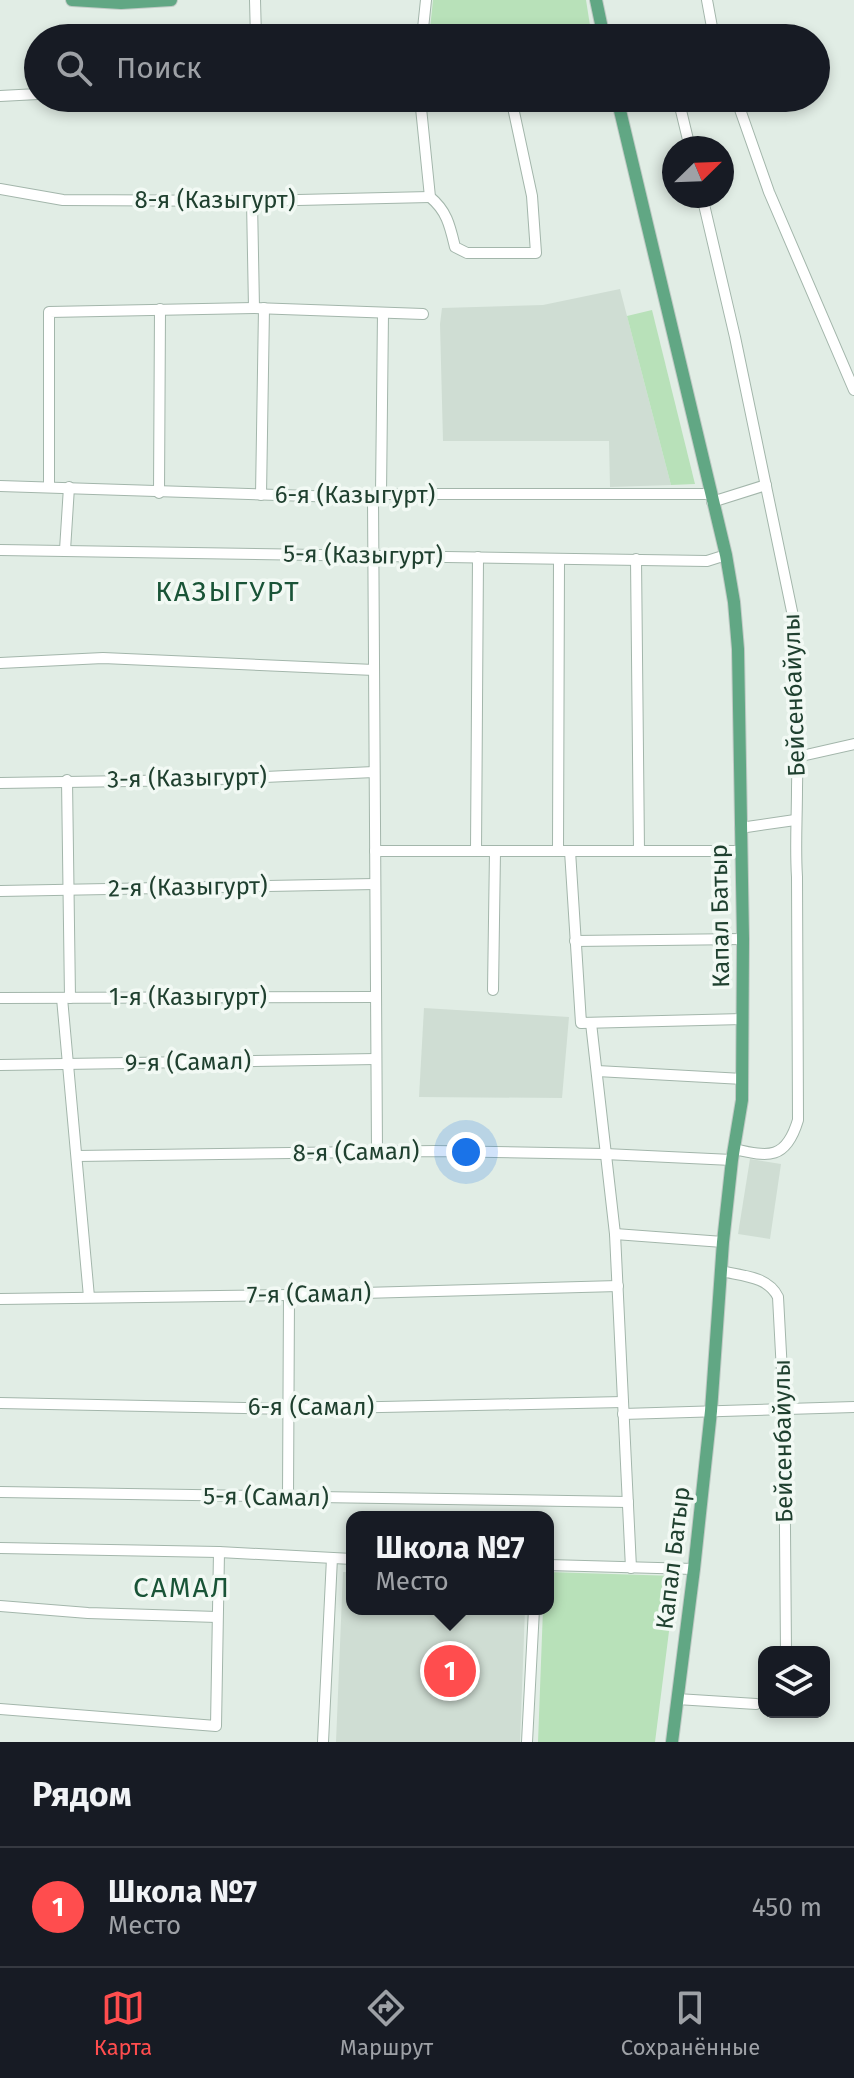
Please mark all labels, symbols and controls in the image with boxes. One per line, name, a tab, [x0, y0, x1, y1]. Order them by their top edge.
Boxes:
search box	[24, 24, 830, 112]
icon: search	[52, 46, 96, 90]
text: Поиск	[116, 50, 202, 86]
north arrow	[662, 136, 734, 208]
street label: 8-я (Казыгурт)	[135, 186, 295, 214]
street label: 6-я (Казыгурт)	[275, 481, 435, 509]
street label: 5-я (Казыгурт)	[283, 540, 443, 570]
district label: КАЗЫГУРТ	[155, 575, 301, 608]
street label: Бейсенбайулы	[777, 613, 811, 777]
street label: 3-я (Казыгурт)	[107, 763, 267, 793]
street label: Капал Батыр	[705, 844, 735, 988]
street label: 2-я (Казыгурт)	[108, 872, 268, 902]
street label: 1-я (Казыгурт)	[109, 983, 267, 1011]
street label: 9-я (Самал)	[125, 1047, 251, 1077]
your location	[446, 1132, 486, 1172]
street label: 8-я (Самал)	[292, 1137, 420, 1167]
street label: 7-я (Самал)	[247, 1279, 371, 1309]
street label: Бейсенбайулы	[768, 1359, 798, 1523]
street label: 6-я (Самал)	[248, 1393, 374, 1421]
street label: 5-я (Самал)	[203, 1482, 329, 1512]
street label: Капал Батыр	[650, 1485, 696, 1631]
popup	[346, 1511, 554, 1615]
text: Школа №7	[376, 1530, 524, 1566]
text: Место	[376, 1566, 449, 1597]
district label: САМАЛ	[133, 1571, 231, 1604]
pin: 1	[424, 1641, 476, 1701]
map controls	[758, 1646, 830, 1718]
button: layers	[758, 1646, 830, 1718]
text: Рядом	[32, 1774, 131, 1815]
text: Школа №7	[108, 1874, 257, 1910]
text: 1	[52, 1892, 64, 1923]
text: 450 m	[752, 1892, 822, 1923]
text: Место	[108, 1910, 181, 1941]
tab: Карта	[94, 1986, 152, 2061]
tab: Маршрут	[340, 1986, 433, 2061]
tab: Сохранённые	[621, 1986, 760, 2061]

